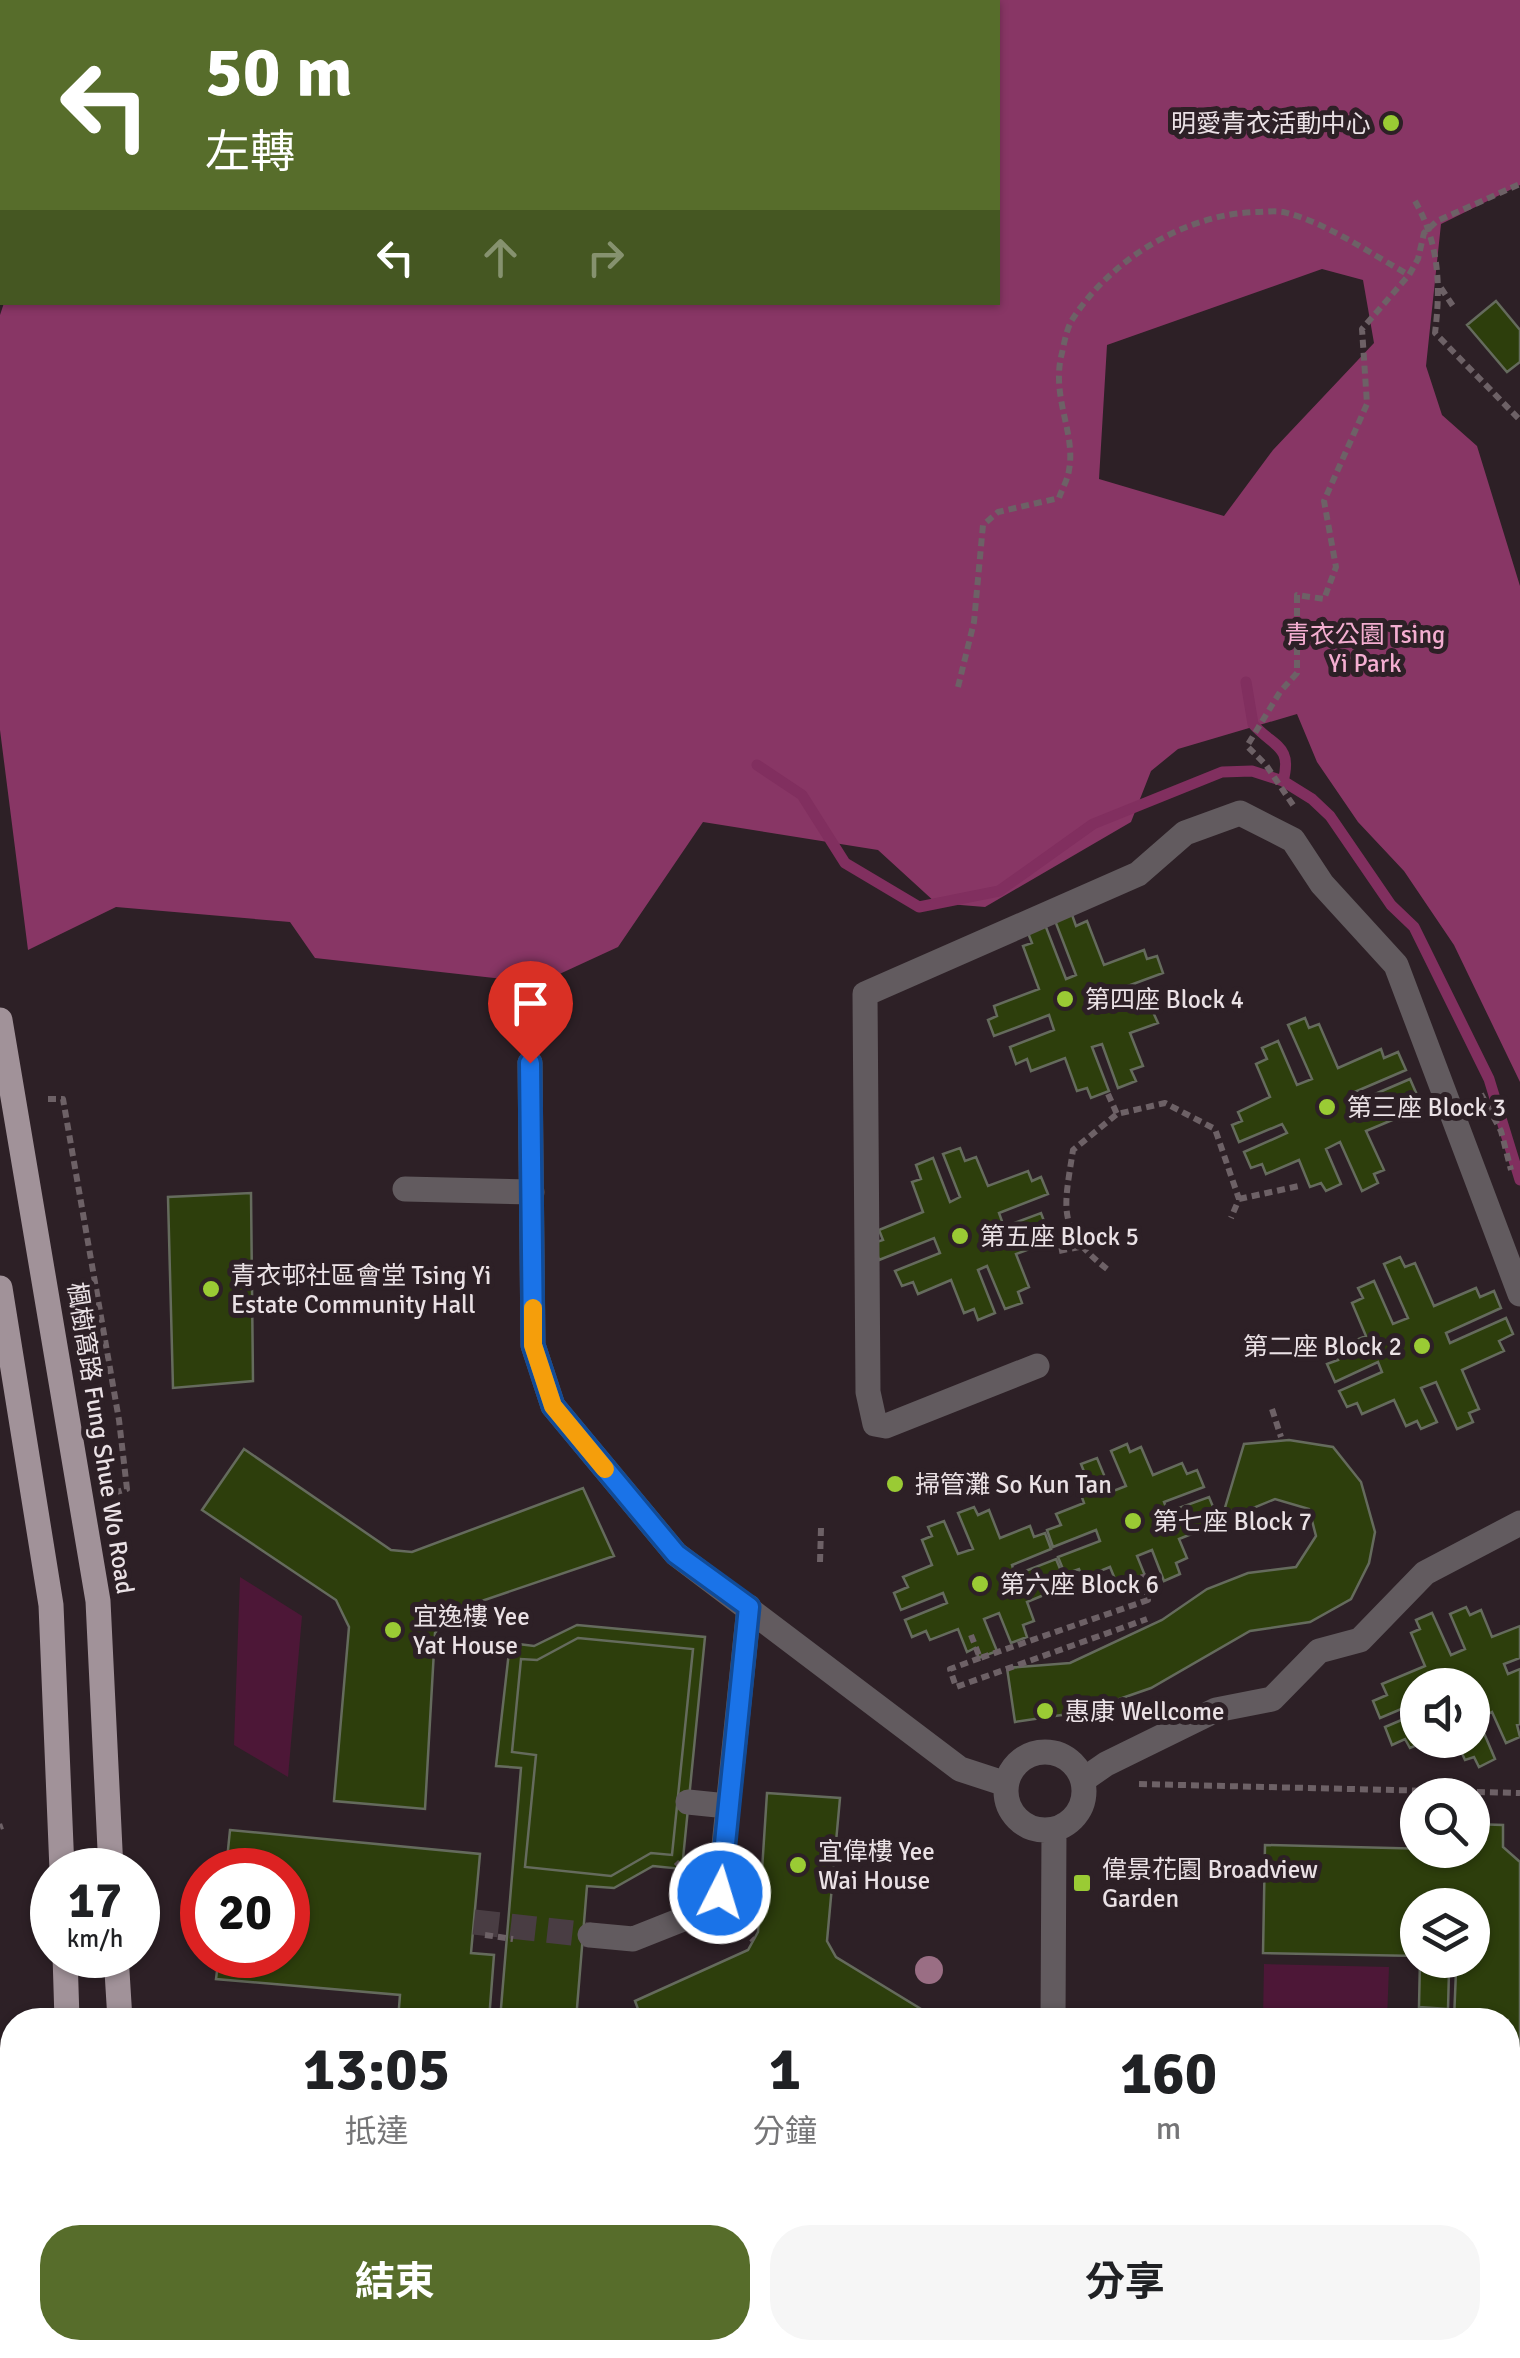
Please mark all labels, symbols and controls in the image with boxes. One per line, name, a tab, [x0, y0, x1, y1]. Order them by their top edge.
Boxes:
text: 50 m	[205, 29, 353, 115]
icon: left	[40, 40, 170, 170]
place label: 明愛青衣活動中心	[1171, 108, 1371, 139]
marker: 明愛青衣活動中心	[1380, 112, 1402, 134]
text: 左轉	[205, 125, 295, 180]
icon: left	[368, 230, 423, 285]
icon: ahead	[473, 230, 528, 285]
icon: right	[578, 230, 633, 285]
park label: 青衣公園 Tsing Yi Park	[1285, 619, 1445, 679]
pin	[488, 961, 573, 1064]
icon: arrive	[503, 976, 558, 1031]
place label: 第四座 Block 4	[1085, 984, 1244, 1015]
marker: 第四座 Block 4	[1054, 988, 1076, 1010]
place label: 第三座 Block 3	[1347, 1092, 1506, 1123]
marker: 第三座 Block 3	[1316, 1096, 1338, 1118]
place label: 第五座 Block 5	[980, 1221, 1139, 1252]
marker: 第五座 Block 5	[949, 1225, 971, 1247]
place label: 青衣邨社區會堂 Tsing Yi Estate Community Hall	[231, 1260, 491, 1320]
marker: 青衣邨社區會堂 Tsing Yi Estate Community Hall	[200, 1278, 222, 1300]
street label: 楓樹窩路 Fung Shue Wo Road	[61, 1280, 141, 1596]
place label: 第二座 Block 2	[1243, 1331, 1402, 1362]
marker: 第二座 Block 2	[1411, 1335, 1433, 1357]
place label: 掃管灘 So Kun Tan	[915, 1469, 1112, 1500]
marker: 掃管灘 So Kun Tan	[884, 1473, 906, 1495]
place label: 第七座 Block 7	[1153, 1506, 1312, 1537]
marker: 第七座 Block 7	[1122, 1510, 1144, 1532]
place label: 第六座 Block 6	[1000, 1569, 1159, 1600]
marker: 第六座 Block 6	[969, 1573, 991, 1595]
place label: 宜逸樓 Yee Yat House	[413, 1601, 530, 1661]
marker: 宜逸樓 Yee Yat House	[382, 1619, 404, 1641]
map controls	[1400, 1668, 1490, 1978]
button: sound	[1400, 1668, 1490, 1758]
place label: 惠康 Wellcome	[1065, 1696, 1225, 1727]
marker: 惠康 Wellcome	[1034, 1700, 1056, 1722]
button: search	[1400, 1778, 1490, 1868]
place label: 宜偉樓 Yee Wai House	[818, 1836, 935, 1896]
position arrow	[668, 1841, 772, 1945]
speed limit sign: 20	[180, 1848, 310, 1978]
marker: 宜偉樓 Yee Wai House	[787, 1854, 809, 1876]
place label: 偉景花園 Broadview Garden	[1102, 1854, 1318, 1914]
text: 17	[68, 1870, 122, 1932]
marker: 偉景花園 Broadview Garden	[1071, 1872, 1093, 1894]
button: layers	[1400, 1888, 1490, 1978]
text: km/h	[67, 1923, 123, 1954]
text: 13:05	[303, 2033, 450, 2107]
text: 1	[769, 2033, 801, 2107]
text: 160	[1120, 2037, 1217, 2111]
text: m	[1156, 2109, 1181, 2148]
text: 抵達	[345, 2112, 409, 2151]
text: 分鐘	[753, 2112, 817, 2151]
button: 結束	[40, 2225, 750, 2340]
button: 分享	[770, 2225, 1480, 2340]

